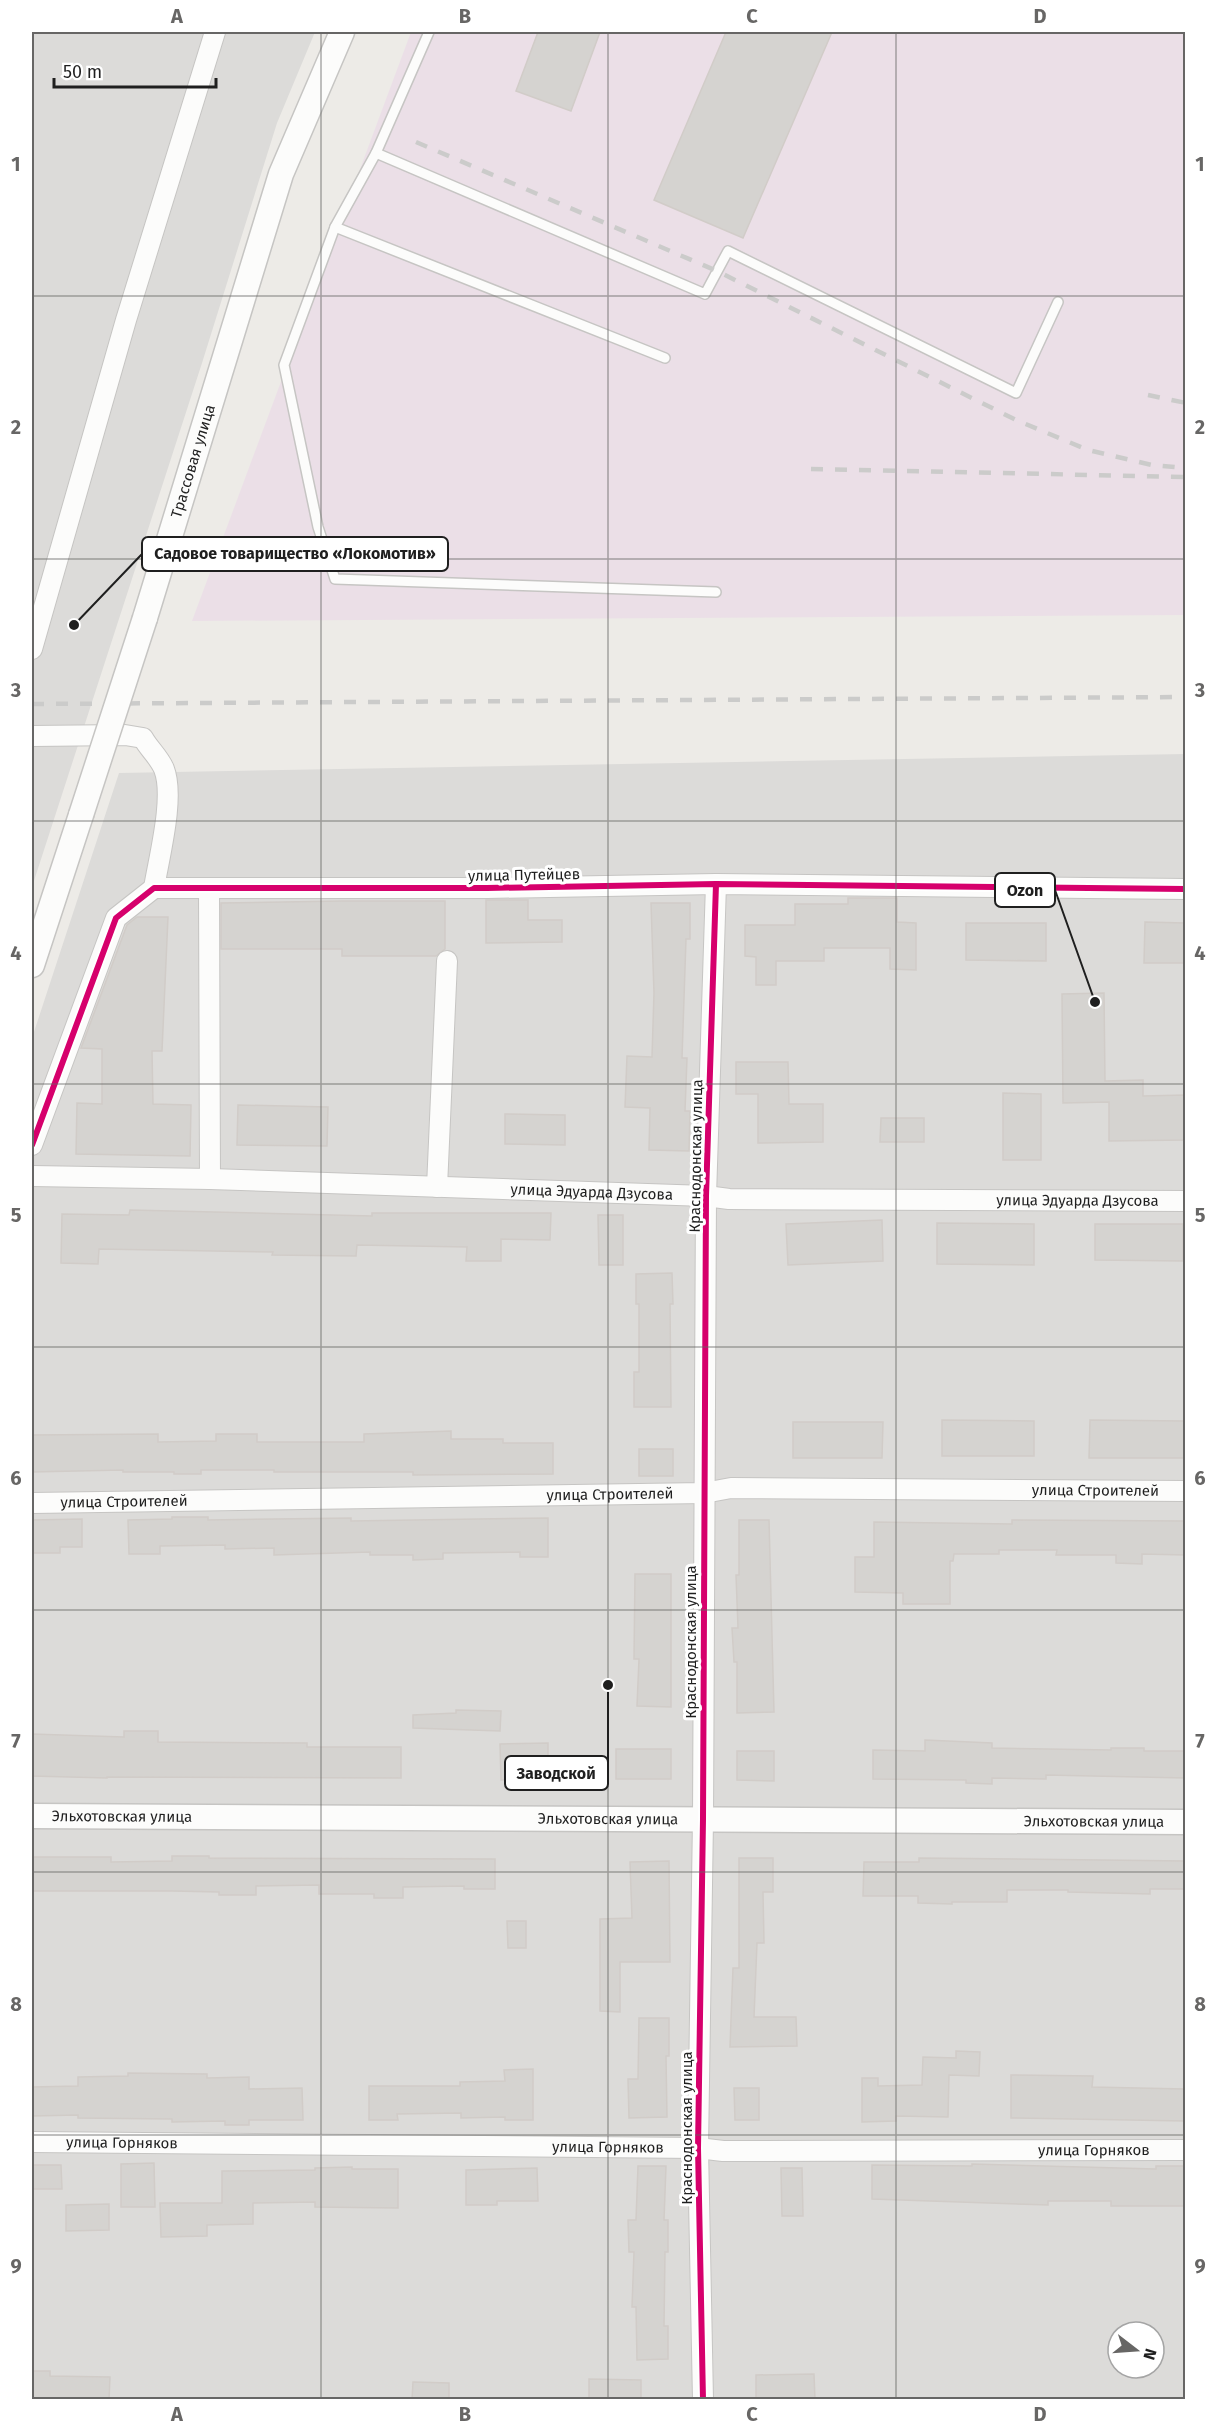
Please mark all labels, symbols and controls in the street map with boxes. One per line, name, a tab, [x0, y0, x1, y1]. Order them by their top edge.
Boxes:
text: A	[170, 4, 184, 28]
text: B	[459, 4, 471, 28]
text: C	[746, 4, 758, 28]
text: D	[1033, 4, 1047, 28]
scale bar	[54, 51, 216, 89]
text: 50 m	[63, 61, 102, 83]
text: 1	[11, 152, 21, 176]
text: 1	[1195, 152, 1205, 176]
street label: Трассовая улица	[167, 402, 219, 520]
text: 2	[11, 415, 21, 439]
text: 2	[1195, 415, 1205, 439]
callout: Садовое товарищество «Локомотив»	[142, 537, 448, 571]
text: Садовое товарищество «Локомотив»	[154, 544, 436, 563]
text: 3	[10, 678, 21, 702]
text: 3	[1194, 678, 1205, 702]
street label: улица Путейцев	[468, 865, 580, 885]
callout: Ozon	[995, 873, 1055, 907]
text: Ozon	[1007, 881, 1043, 900]
text: 4	[10, 941, 22, 965]
text: 4	[1194, 941, 1206, 965]
street label: Краснодонская улица	[686, 1079, 706, 1233]
street label: улица Эдуарда Дзусова	[510, 1180, 673, 1204]
street label: улица Эдуарда Дзусова	[996, 1191, 1159, 1210]
text: 5	[11, 1203, 22, 1227]
text: 5	[1195, 1203, 1206, 1227]
text: 6	[10, 1466, 22, 1490]
text: 6	[1194, 1466, 1206, 1490]
street label: улица Строителей	[1032, 1481, 1159, 1500]
street label: улица Строителей	[546, 1484, 674, 1504]
street label: улица Строителей	[60, 1492, 188, 1512]
street label: Краснодонская улица	[682, 1565, 700, 1719]
text: 7	[11, 1729, 21, 1753]
text: 7	[1195, 1729, 1205, 1753]
callout: Заводской	[505, 1756, 608, 1790]
text: Заводской	[515, 1764, 596, 1783]
street label: Эльхотовская улица	[52, 1807, 192, 1826]
street label: Эльхотовская улица	[538, 1810, 678, 1828]
street label: Эльхотовская улица	[1024, 1812, 1164, 1831]
text: 8	[10, 1992, 22, 2016]
text: 8	[1194, 1992, 1206, 2016]
street label: Краснодонская улица	[678, 2051, 696, 2205]
street label: улица Горняков	[66, 2133, 178, 2152]
street label: улица Горняков	[552, 2138, 664, 2157]
street label: улица Горняков	[1038, 2141, 1150, 2159]
text: 9	[10, 2254, 22, 2278]
text: 9	[1194, 2254, 1206, 2278]
north arrow	[1106, 2320, 1166, 2380]
text: N	[1139, 2346, 1161, 2362]
text: A	[170, 2402, 184, 2426]
text: B	[459, 2402, 471, 2426]
text: C	[746, 2402, 758, 2426]
text: D	[1033, 2402, 1047, 2426]

